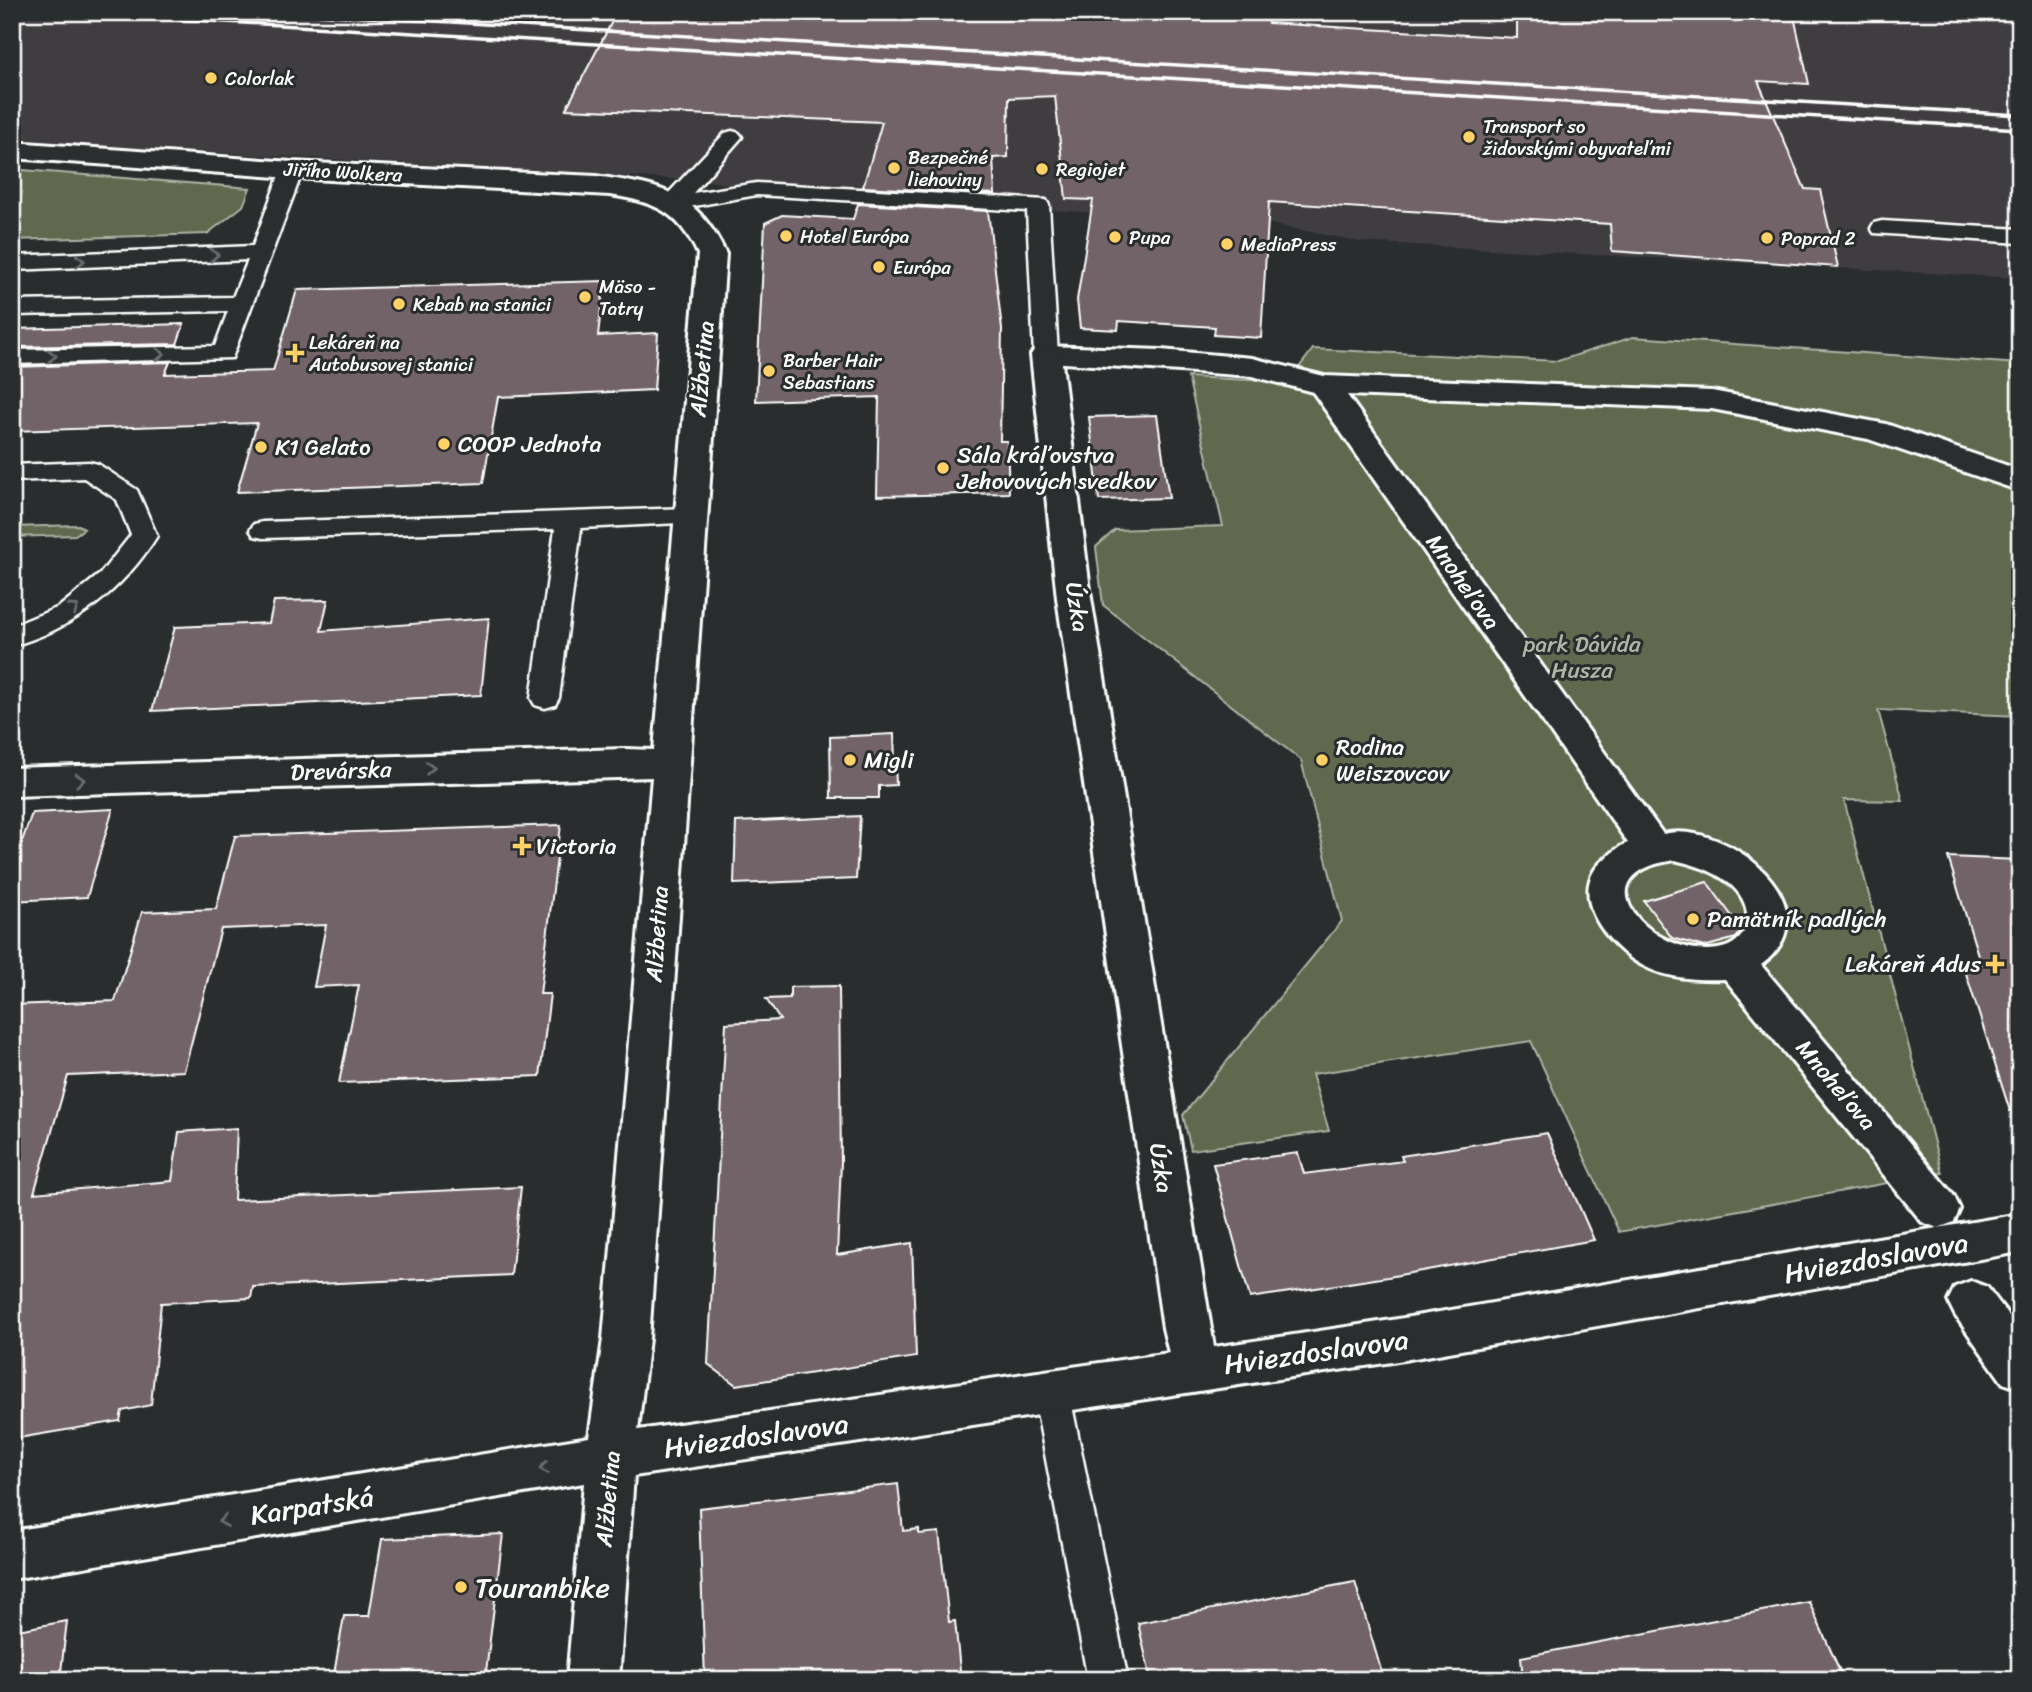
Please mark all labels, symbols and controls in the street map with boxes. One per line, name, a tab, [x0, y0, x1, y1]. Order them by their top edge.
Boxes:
place label: Colorlak	[225, 62, 295, 95]
marker: Colorlak	[203, 70, 219, 86]
place label: Transport so židovskými obyvateľmi	[1482, 110, 1672, 165]
marker: Transport so židovskými obyvateľmi	[1461, 129, 1477, 145]
place label: Bezpečné liehoviny	[908, 141, 988, 196]
street label: Jiřího Wolkera	[282, 152, 403, 192]
place label: Regiojet	[1056, 153, 1126, 186]
marker: Bezpečné liehoviny	[886, 160, 902, 176]
marker: Regiojet	[1034, 161, 1050, 177]
place label: Hotel Európa	[800, 220, 910, 253]
place label: Pupa	[1129, 221, 1171, 254]
place label: Poprad 2	[1781, 222, 1855, 255]
marker: Hotel Európa	[778, 228, 794, 244]
place label: MediaPress	[1241, 228, 1337, 261]
marker: Pupa	[1107, 229, 1123, 245]
marker: Poprad 2	[1759, 230, 1775, 246]
marker: MediaPress	[1219, 236, 1235, 252]
one-way arrow	[209, 248, 220, 263]
place label: Európa	[893, 251, 951, 284]
one-way arrow	[75, 253, 86, 268]
marker: Európa	[871, 259, 887, 275]
place label: Mäso - Tatry	[599, 270, 656, 325]
place label: Kebab na stanici	[413, 288, 552, 321]
marker: Mäso - Tatry	[577, 289, 593, 305]
marker: Kebab na stanici	[391, 296, 407, 312]
street label: Alžbetina	[677, 319, 727, 420]
place label: Lekáreň na Autobusovej stanici	[308, 326, 474, 381]
place label: Barber Hair Sebastians	[783, 344, 882, 399]
marker: Lekáreň na Autobusovej stanici	[287, 345, 303, 361]
one-way arrow	[155, 347, 166, 362]
one-way arrow	[47, 349, 58, 364]
marker: Barber Hair Sebastians	[761, 363, 777, 379]
place label: COOP Jednota	[458, 424, 602, 465]
place label: K1 Gelato	[275, 427, 371, 468]
place label: Sála kráľovstva Jehovových svedkov	[956, 435, 1158, 502]
marker: COOP Jednota	[436, 436, 452, 452]
marker: K1 Gelato	[253, 439, 269, 455]
marker: Sála kráľovstva Jehovových svedkov	[935, 460, 951, 476]
street label: Mnoheľova	[1415, 525, 1511, 639]
street label: Úzka	[1053, 579, 1101, 635]
one-way arrow	[66, 604, 78, 616]
park label: park Dávida Husza	[1522, 624, 1641, 691]
place label: Rodina Weiszovcov	[1336, 727, 1451, 794]
place label: Migli	[864, 740, 914, 781]
street label: Drevárska	[290, 749, 393, 793]
marker: Migli	[842, 752, 858, 768]
marker: Rodina Weiszovcov	[1314, 752, 1330, 768]
one-way arrow	[425, 761, 436, 776]
one-way arrow	[75, 772, 86, 787]
place label: Victoria	[536, 826, 617, 867]
marker: Victoria	[514, 838, 530, 854]
street label: Alžbetina	[633, 884, 681, 984]
place label: Pamätník padlých	[1707, 899, 1887, 940]
marker: Pamätník padlých	[1685, 911, 1701, 927]
place label: Lekáreň Adus	[1845, 944, 1981, 985]
marker: Lekáreň Adus	[1987, 956, 2003, 972]
street label: Mnoheľova	[1785, 1030, 1887, 1140]
street label: Úzka	[1137, 1140, 1185, 1196]
street label: Hviezdoslavova	[1780, 1218, 1972, 1298]
street label: Hviezdoslavova	[1220, 1315, 1412, 1389]
street label: Hviezdoslavova	[660, 1399, 852, 1473]
street label: Alžbetina	[583, 1449, 633, 1550]
one-way arrow	[538, 1460, 550, 1475]
street label: Karpatská	[247, 1472, 377, 1540]
one-way arrow	[217, 1513, 228, 1528]
place label: Touranbike	[475, 1563, 610, 1612]
marker: Touranbike	[453, 1579, 469, 1595]

